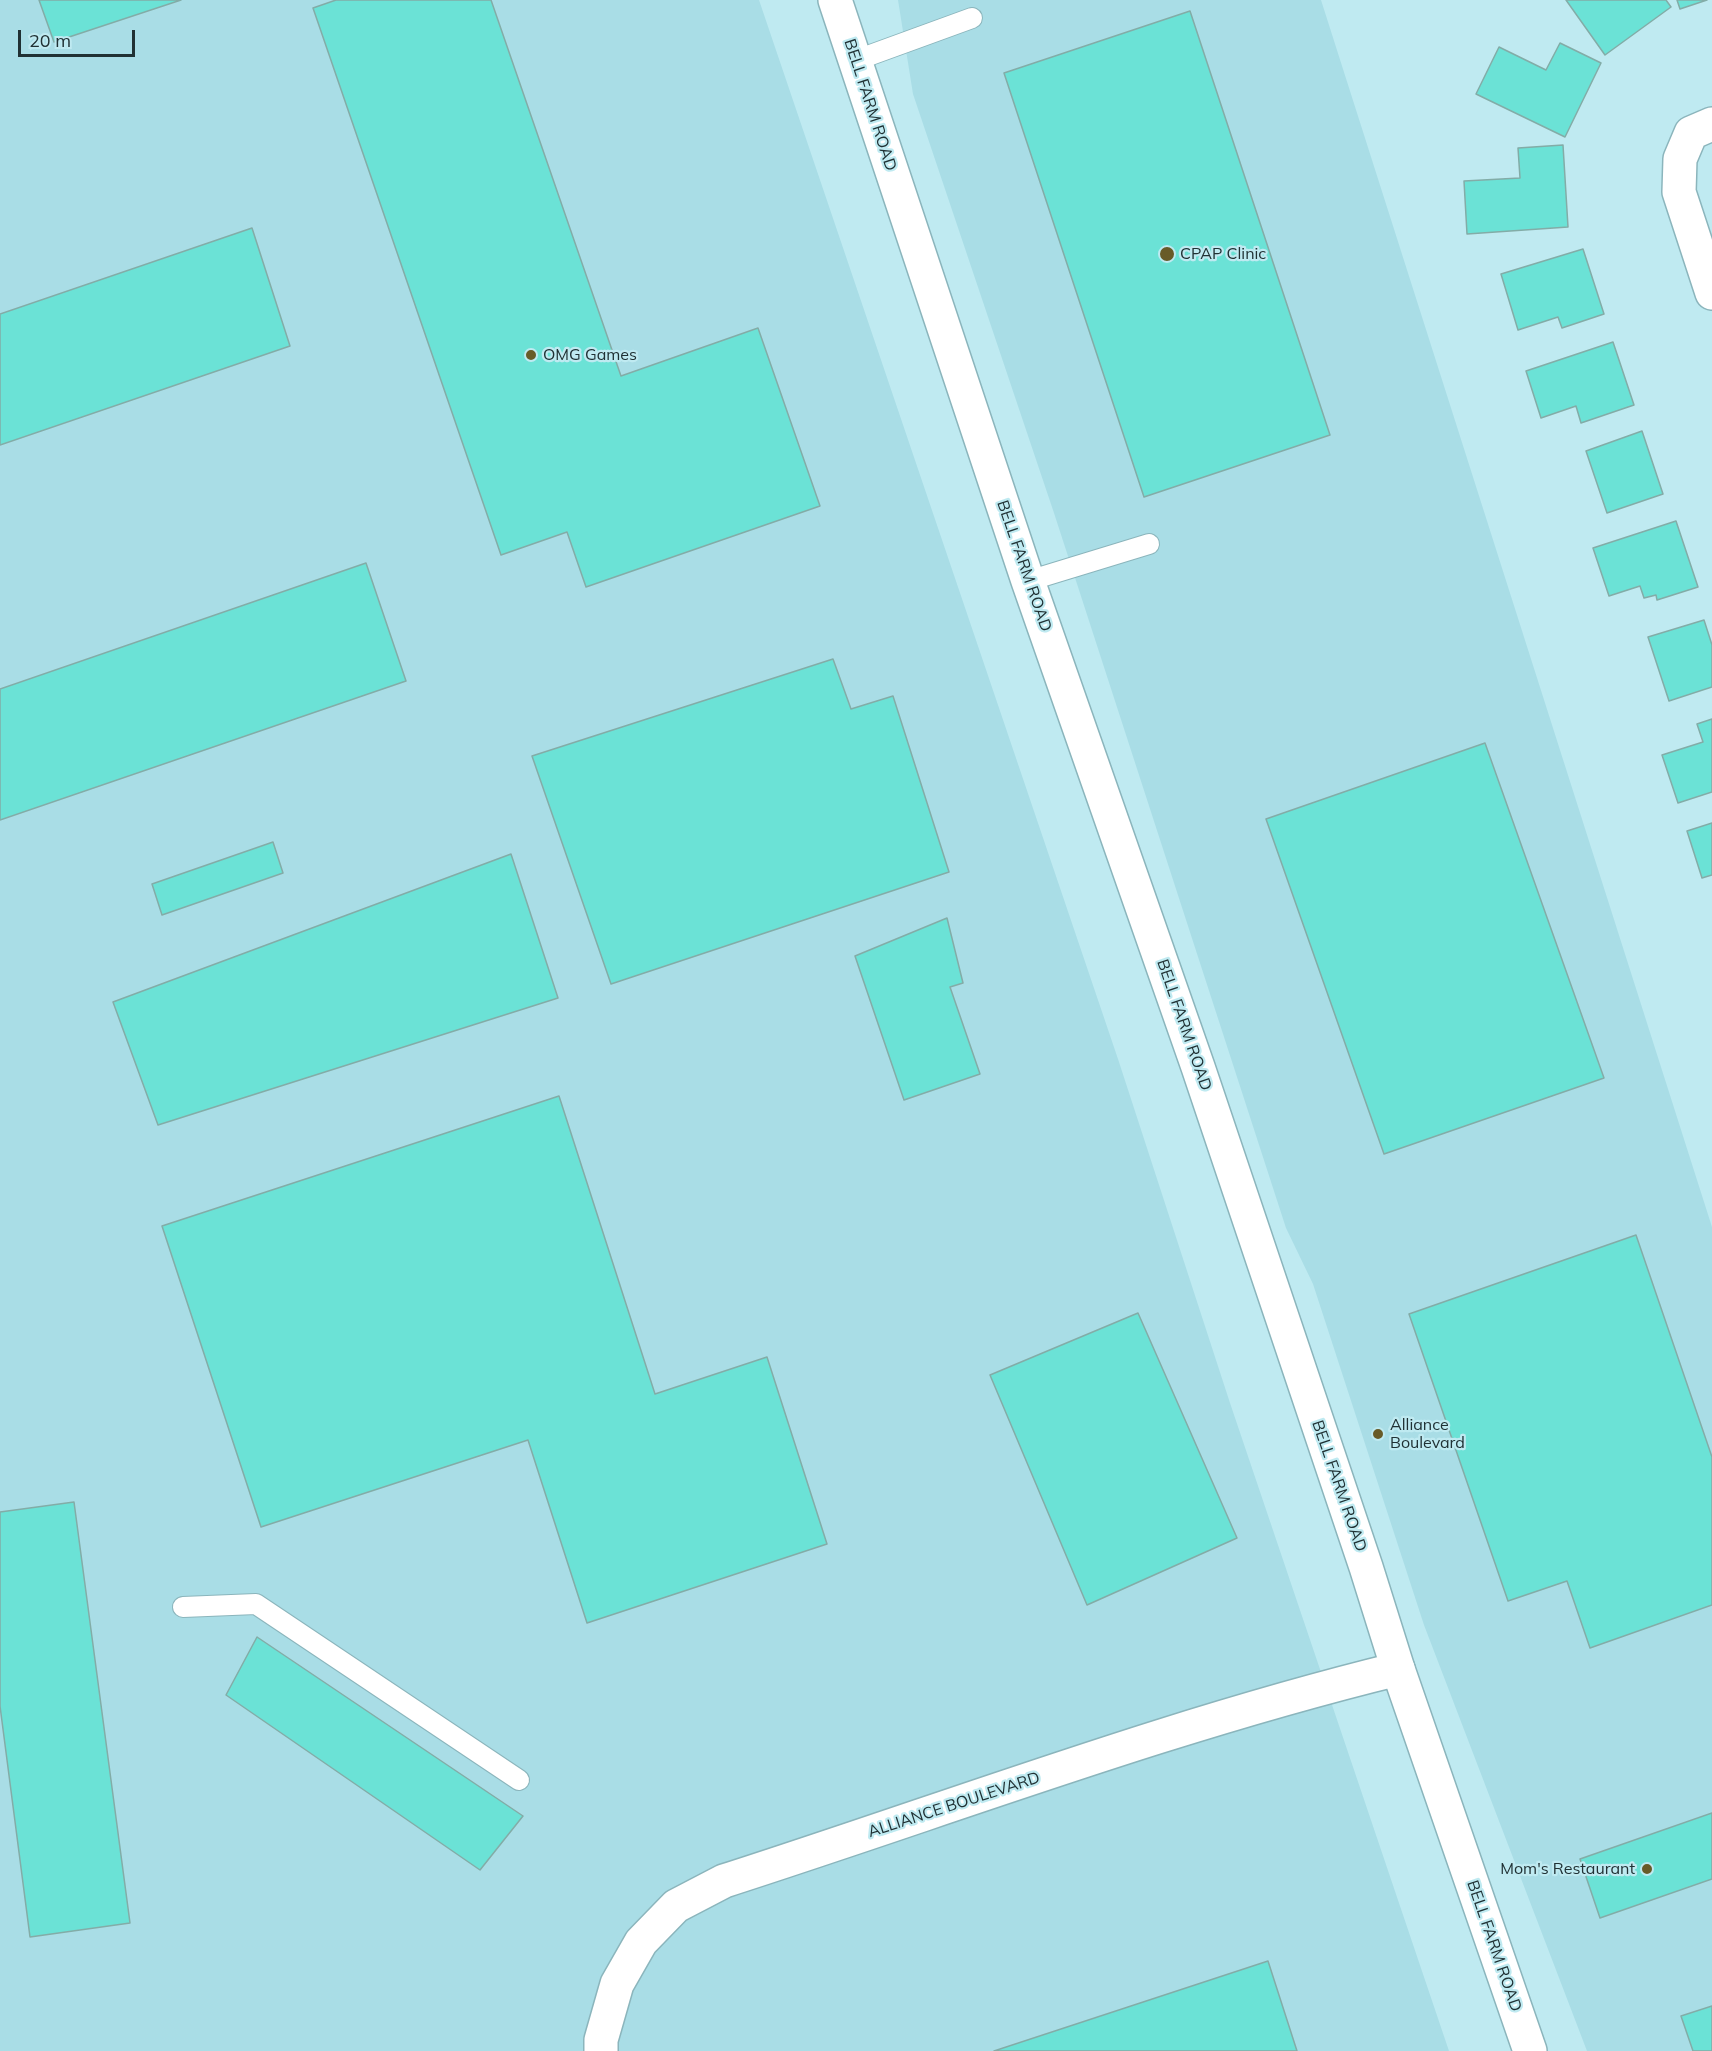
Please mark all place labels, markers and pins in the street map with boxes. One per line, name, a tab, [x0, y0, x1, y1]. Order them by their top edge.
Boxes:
place label: CPAP Clinic	[1180, 244, 1266, 264]
marker: CPAP Clinic	[1158, 245, 1176, 263]
place label: OMG Games	[543, 345, 637, 365]
marker: OMG Games	[524, 348, 538, 362]
place label: Alliance Boulevard	[1390, 1415, 1465, 1453]
marker: Alliance Boulevard	[1371, 1427, 1385, 1441]
place label: Mom's Restaurant	[1500, 1859, 1635, 1879]
marker: Mom's Restaurant	[1640, 1862, 1654, 1876]

